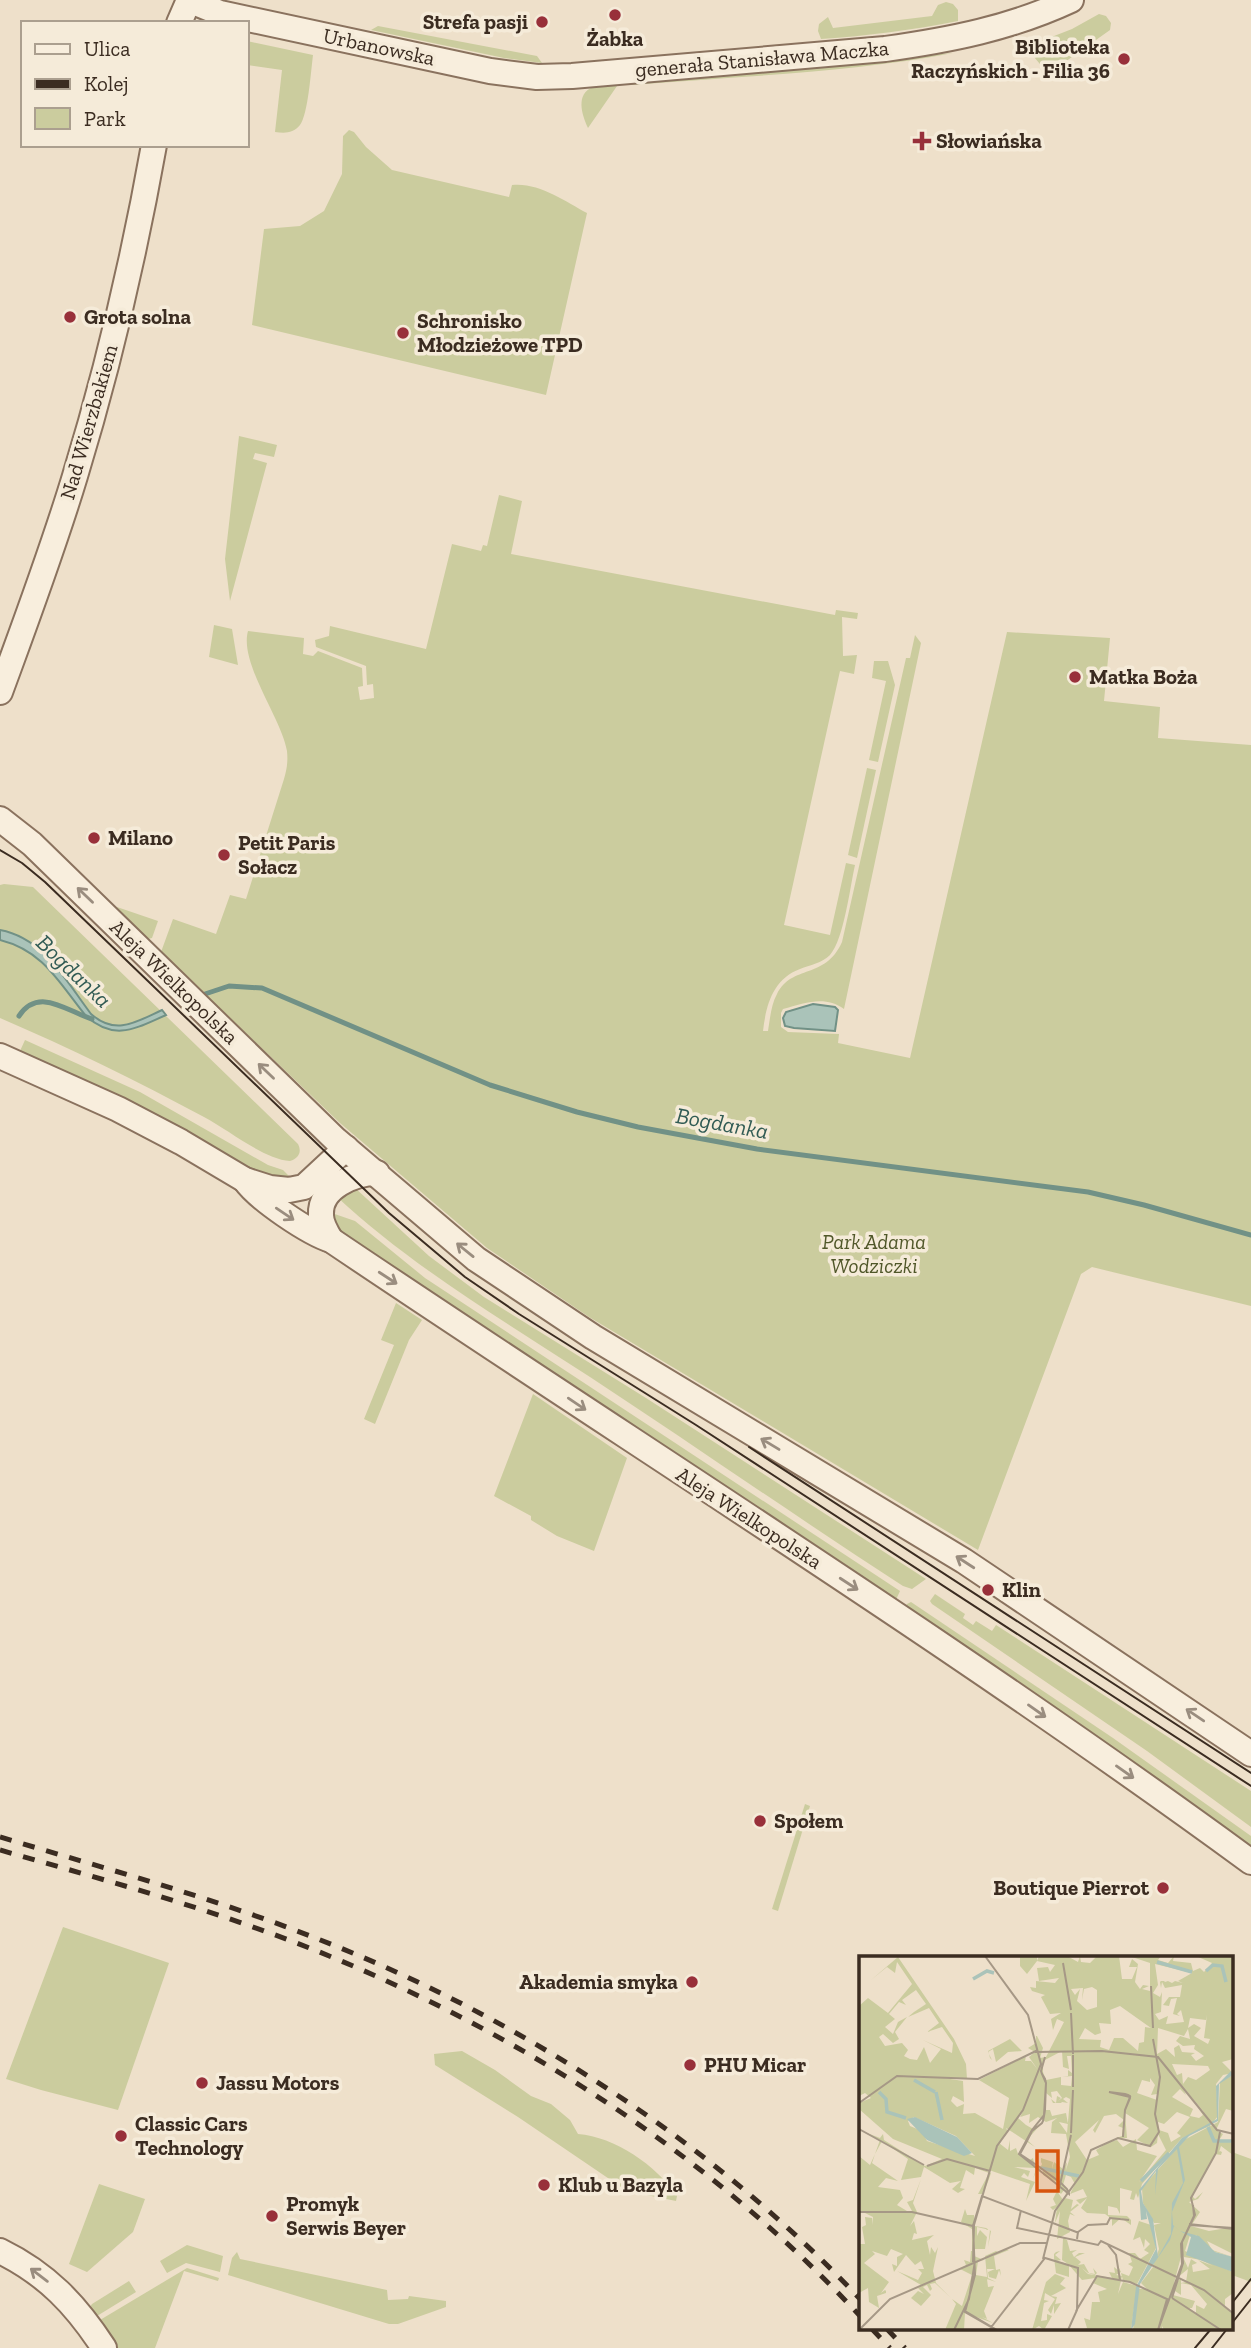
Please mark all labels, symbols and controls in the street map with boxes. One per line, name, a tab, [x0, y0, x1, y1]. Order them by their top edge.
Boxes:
marker: Żabka	[607, 7, 623, 23]
place label: Strefa pasji	[423, 9, 528, 34]
marker: Strefa pasji	[534, 14, 550, 30]
legend	[21, 21, 248, 147]
street label: Urbanowska	[321, 22, 437, 71]
place label: Żabka	[587, 26, 644, 51]
place label: Biblioteka Raczyńskich - Filia 36	[911, 34, 1110, 83]
street label: generała Stanisława Maczka	[634, 35, 890, 82]
text: Ulica	[84, 36, 130, 61]
marker: Biblioteka Raczyńskich - Filia 36	[1116, 51, 1132, 67]
text: Kolej	[84, 71, 129, 97]
text: Park	[84, 106, 126, 131]
place label: Słowiańska	[936, 128, 1042, 153]
marker: Słowiańska	[914, 133, 930, 149]
place label: Grota solna	[84, 304, 192, 329]
place label: Schronisko Młodzieżowe TPD	[417, 308, 583, 357]
marker: Grota solna	[62, 309, 78, 325]
marker: Schronisko Młodzieżowe TPD	[395, 325, 411, 341]
street label: Nad Wierzbakiem	[54, 341, 123, 502]
place label: Matka Boża	[1089, 664, 1198, 689]
marker: Matka Boża	[1067, 669, 1083, 685]
place label: Milano	[108, 825, 173, 850]
marker: Milano	[86, 830, 102, 846]
place label: Petit Paris Sołacz	[238, 830, 336, 879]
marker: Petit Paris Sołacz	[216, 847, 232, 863]
one-way arrow	[77, 887, 94, 904]
street label: Aleja Wielkopolska	[104, 914, 244, 1050]
water label: Bogdanka	[31, 929, 117, 1013]
one-way arrow	[258, 1062, 275, 1079]
water label: Bogdanka	[674, 1101, 770, 1145]
one-way arrow	[275, 1207, 295, 1221]
park label: Park Adama Wodziczki	[822, 1229, 926, 1278]
one-way arrow	[456, 1243, 474, 1258]
one-way arrow	[377, 1271, 397, 1285]
one-way arrow	[567, 1397, 586, 1412]
one-way arrow	[760, 1437, 780, 1451]
street label: Aleja Wielkopolska	[671, 1461, 827, 1575]
one-way arrow	[955, 1554, 975, 1568]
one-way arrow	[838, 1577, 858, 1591]
place label: Klin	[1002, 1577, 1041, 1602]
marker: Klin	[980, 1582, 996, 1598]
one-way arrow	[1027, 1704, 1046, 1718]
one-way arrow	[1185, 1708, 1205, 1722]
one-way arrow	[1115, 1765, 1134, 1779]
place label: Społem	[774, 1808, 844, 1833]
marker: Społem	[752, 1813, 768, 1829]
place label: Boutique Pierrot	[993, 1875, 1150, 1900]
marker: Boutique Pierrot	[1155, 1880, 1171, 1896]
inset map	[859, 1956, 1234, 2330]
place label: Akademia smyka	[519, 1969, 678, 1994]
marker: Akademia smyka	[684, 1974, 700, 1990]
place label: PHU Micar	[704, 2052, 806, 2077]
marker: PHU Micar	[682, 2057, 698, 2073]
place label: Jassu Motors	[216, 2070, 340, 2095]
marker: Jassu Motors	[194, 2075, 210, 2091]
place label: Classic Cars Technology	[135, 2111, 248, 2160]
marker: Classic Cars Technology	[113, 2128, 129, 2144]
place label: Klub u Bazyla	[558, 2172, 683, 2197]
marker: Klub u Bazyla	[536, 2177, 552, 2193]
place label: Promyk Serwis Beyer	[286, 2191, 406, 2240]
marker: Promyk Serwis Beyer	[264, 2208, 280, 2224]
one-way arrow	[30, 2267, 48, 2282]

